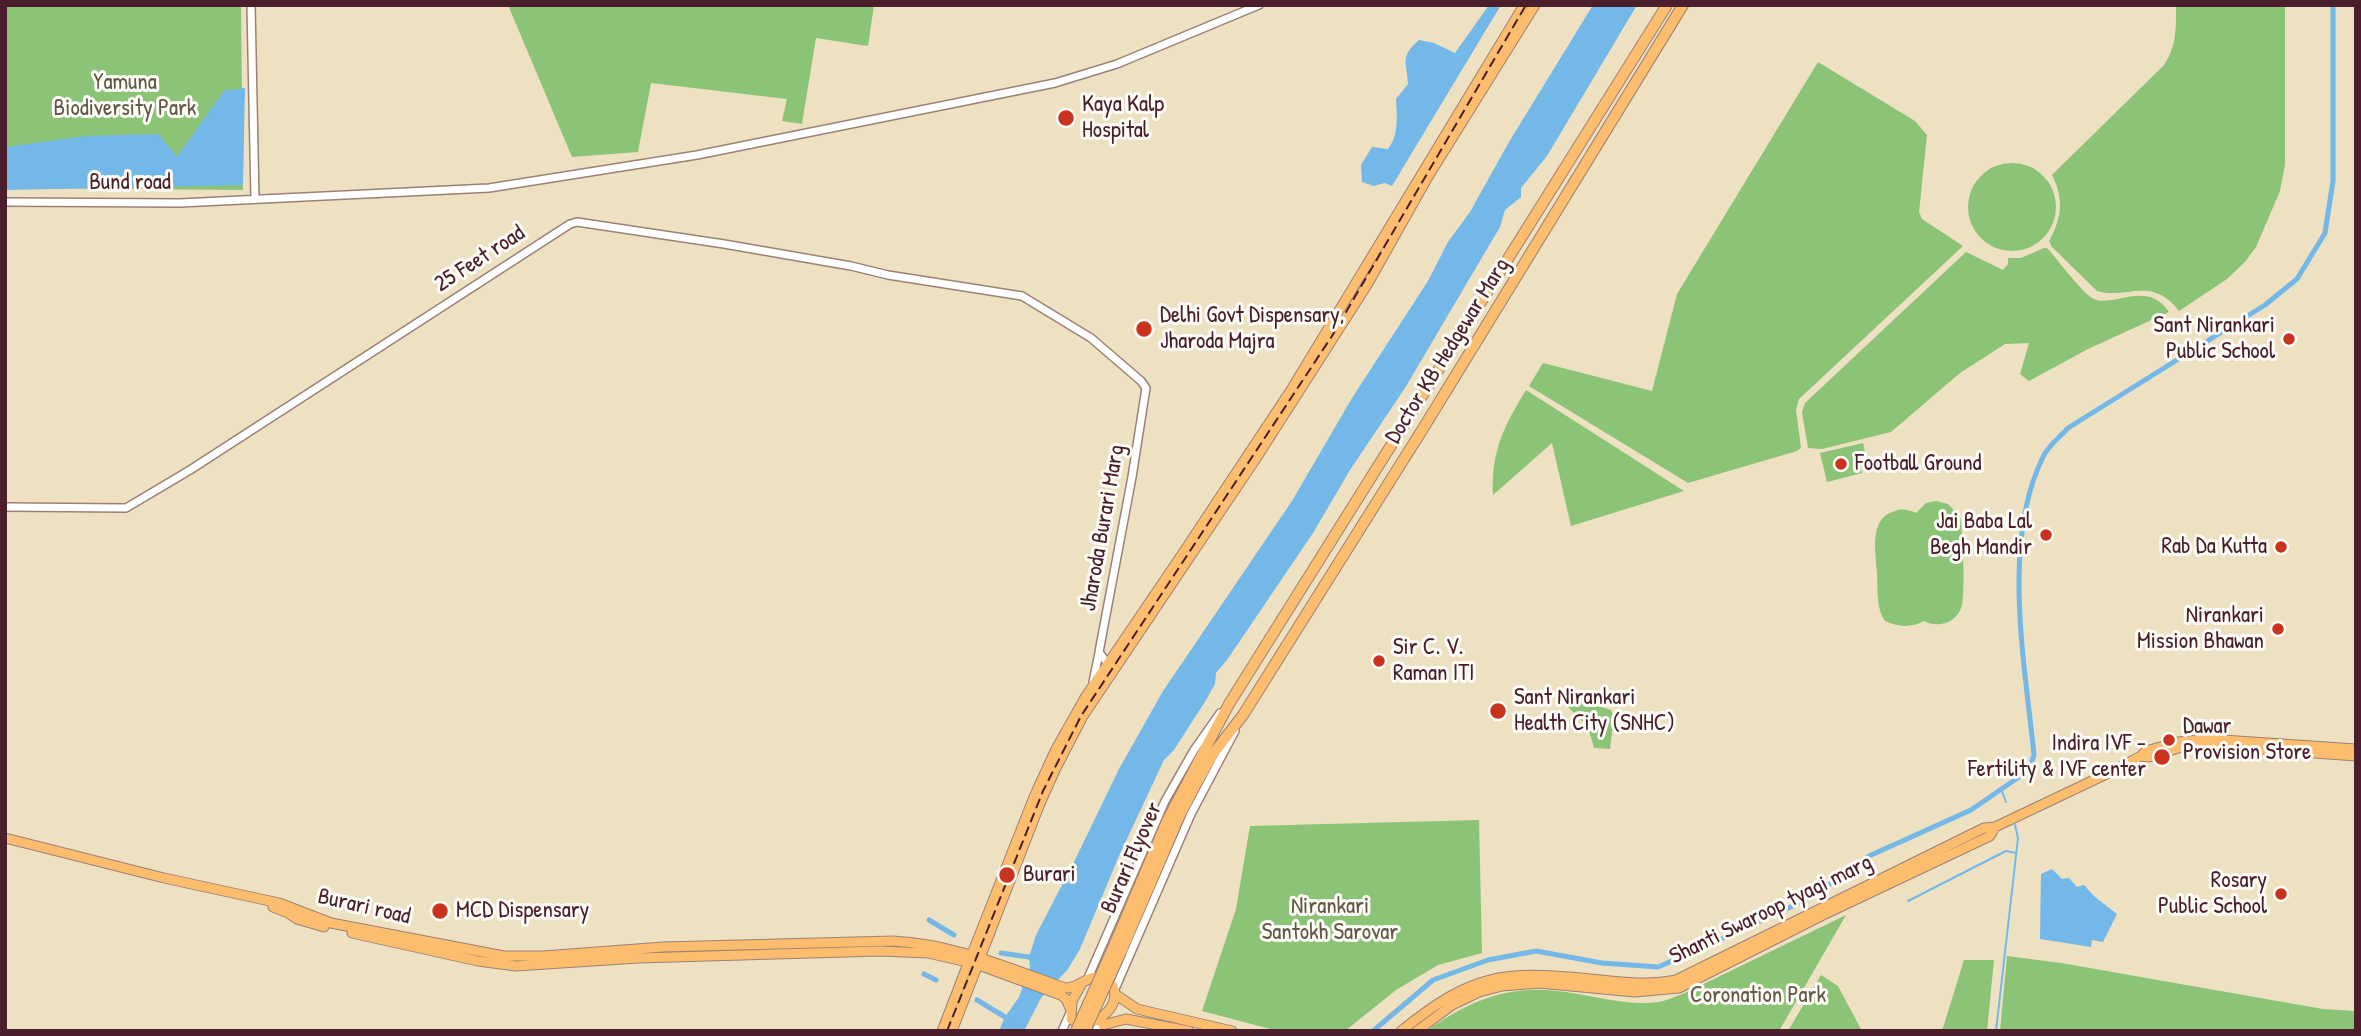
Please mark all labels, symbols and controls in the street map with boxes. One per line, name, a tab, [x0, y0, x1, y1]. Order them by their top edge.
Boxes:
park label: Yamuna Biodiversity Park	[54, 69, 196, 123]
place label: Kaya Kalp Hospital	[1082, 91, 1164, 145]
marker: Kaya Kalp Hospital	[1056, 108, 1076, 128]
street label: Bund road	[89, 169, 171, 197]
street label: 25 Feet road	[430, 220, 530, 298]
street label: Doctor KB Hedgewar Marg	[1380, 253, 1516, 449]
place label: Delhi Govt Dispensary, Jharoda Majra	[1160, 302, 1344, 356]
place label: Sant Nirankari Public School	[2154, 312, 2275, 366]
marker: Delhi Govt Dispensary, Jharoda Majra	[1134, 319, 1154, 339]
marker: Sant Nirankari Public School	[2281, 331, 2297, 347]
street label: Jharoda Burari Marg	[1075, 443, 1131, 613]
place label: Football Ground	[1855, 450, 1981, 478]
marker: Football Ground	[1833, 456, 1849, 472]
place label: Jai Baba Lal Begh Mandir	[1930, 508, 2032, 562]
marker: Jai Baba Lal Begh Mandir	[2038, 527, 2054, 543]
place label: Rab Da Kutta	[2161, 533, 2267, 561]
marker: Rab Da Kutta	[2273, 539, 2289, 555]
place label: Nirankari Mission Bhawan	[2137, 602, 2264, 656]
marker: Nirankari Mission Bhawan	[2270, 621, 2286, 637]
place label: Sir C. V. Raman ITI	[1393, 634, 1474, 688]
marker: Sir C. V. Raman ITI	[1371, 653, 1387, 669]
place label: Sant Nirankari Health City (SNHC)	[1514, 684, 1675, 738]
marker: Sant Nirankari Health City (SNHC)	[1488, 701, 1508, 721]
place label: Dawar Provision Store	[2183, 713, 2311, 767]
place label: Indira IVF - Fertility & IVF center	[1968, 730, 2146, 784]
marker: Dawar Provision Store	[2161, 732, 2177, 748]
marker: Indira IVF - Fertility & IVF center	[2152, 747, 2172, 767]
street label: Burari Flyover	[1095, 798, 1169, 918]
street label: Shanti Swaroop tyagi marg	[1665, 849, 1877, 971]
place label: Burari	[1023, 861, 1076, 889]
marker: Burari	[997, 865, 1017, 885]
place label: Rosary Public School	[2158, 867, 2267, 921]
street label: Burari road	[315, 883, 413, 931]
marker: Rosary Public School	[2273, 886, 2289, 902]
park label: Nirankari Santokh Sarovar	[1262, 893, 1398, 947]
place label: MCD Dispensary	[456, 897, 589, 925]
marker: MCD Dispensary	[430, 901, 450, 921]
park label: Coronation Park	[1690, 982, 1826, 1010]

